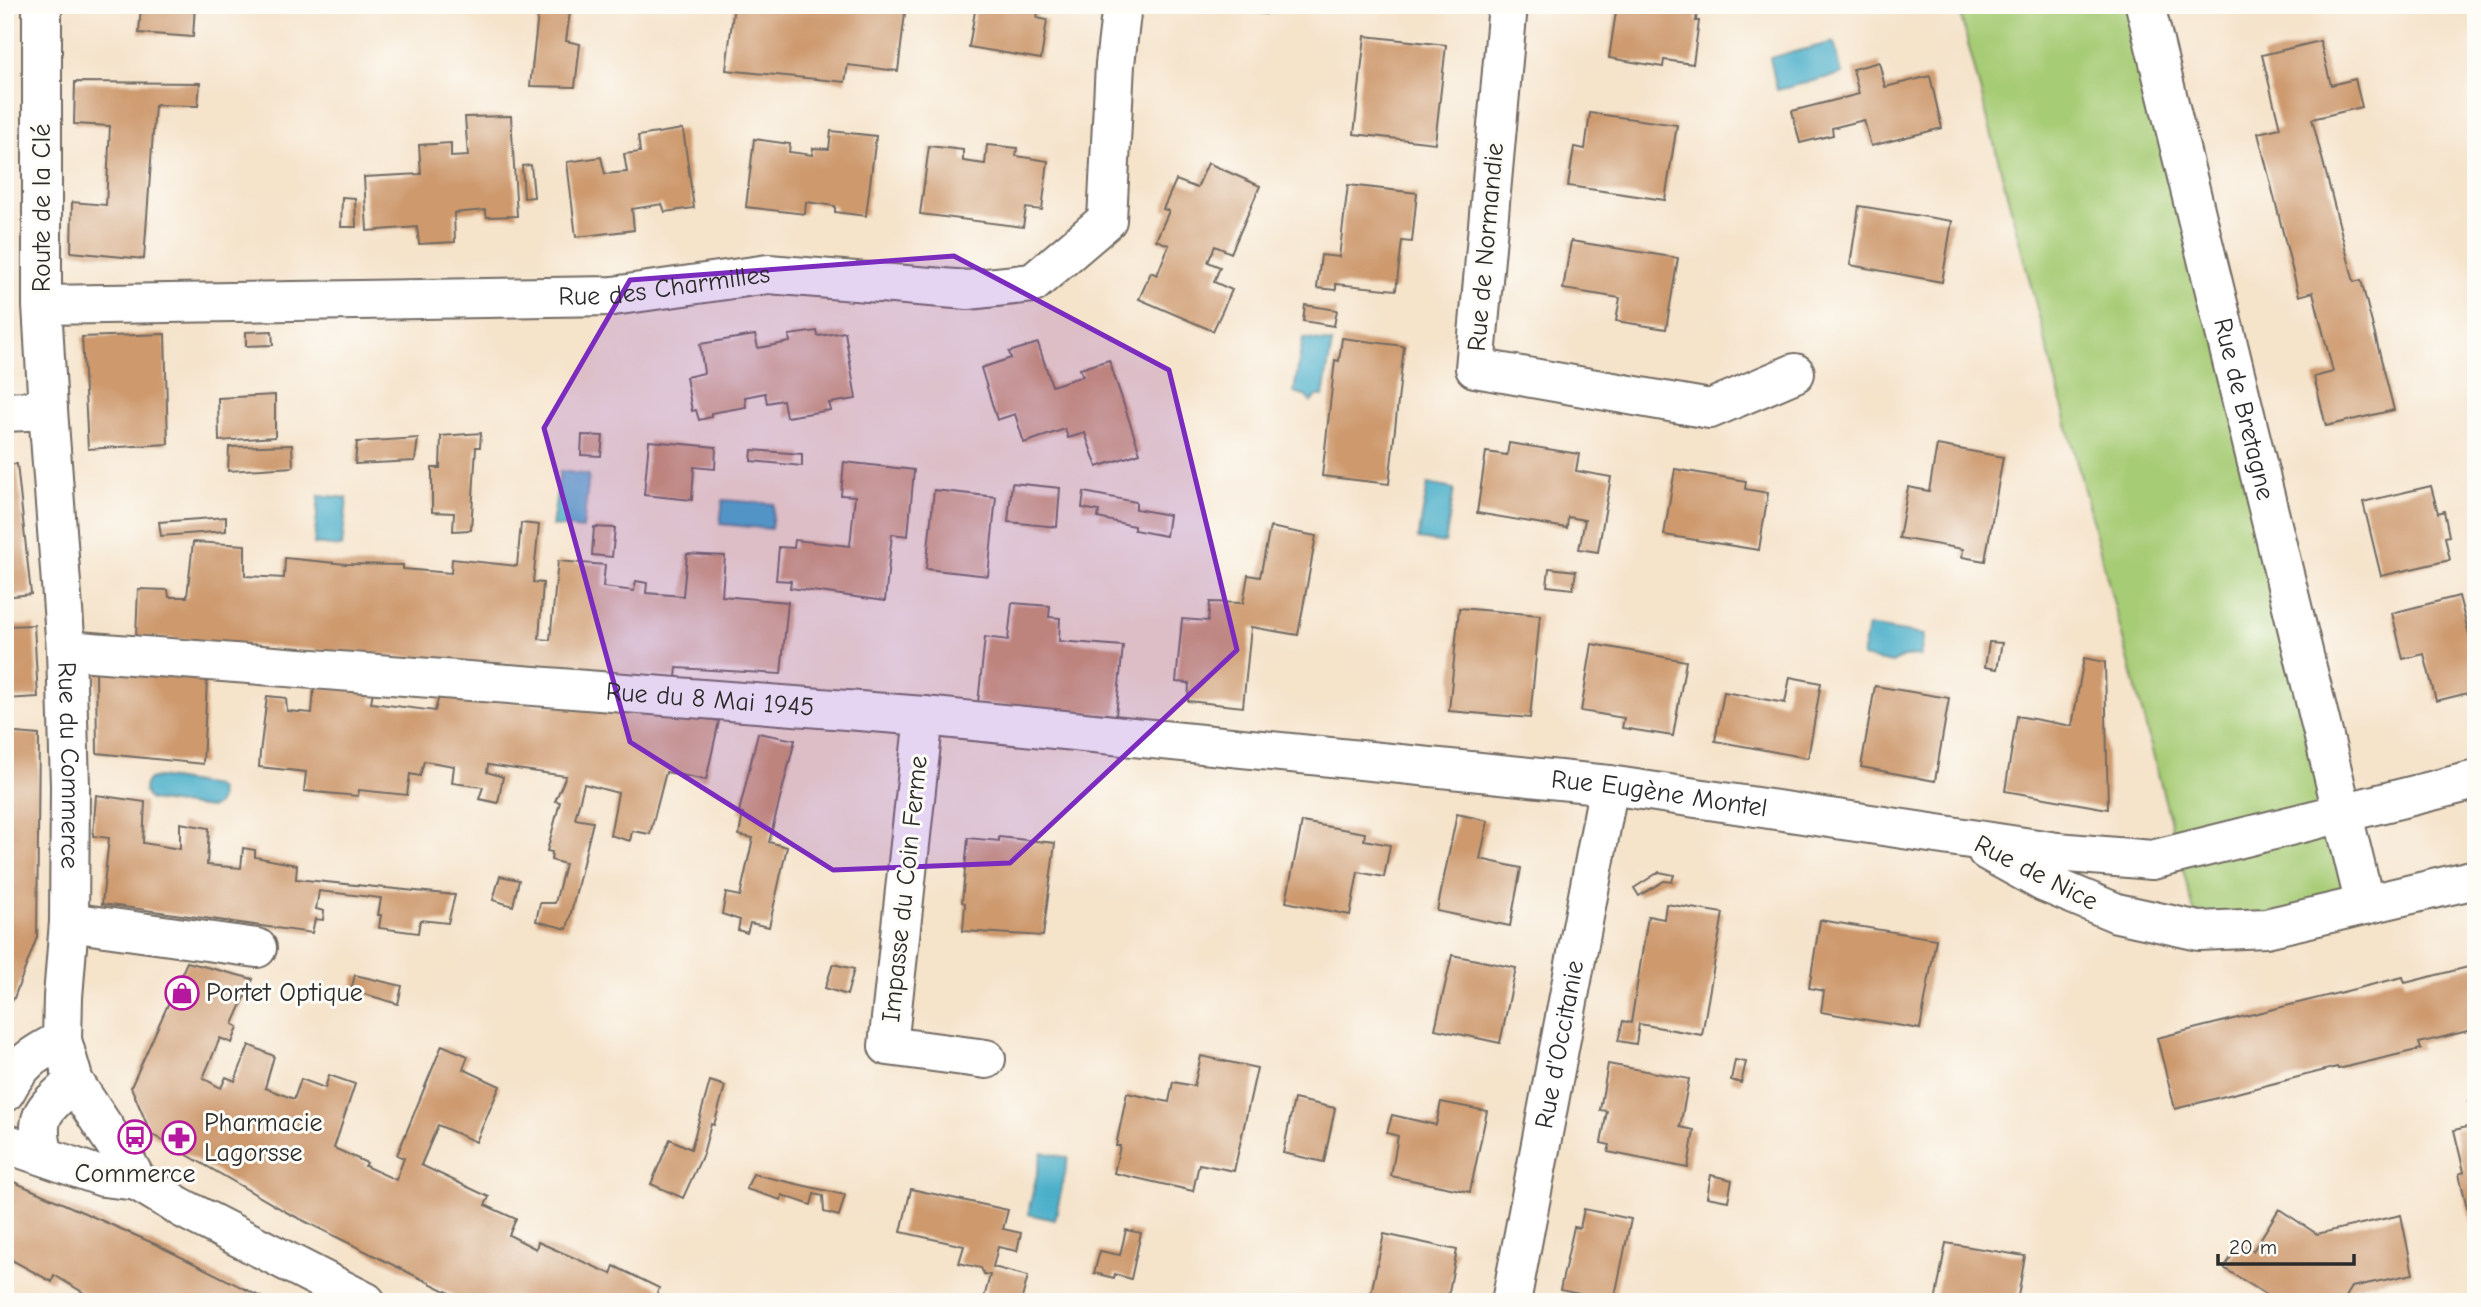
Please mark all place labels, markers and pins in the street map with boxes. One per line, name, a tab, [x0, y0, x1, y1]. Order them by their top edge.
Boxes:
shop icon: Portet Optique	[163, 974, 201, 1012]
place label: Portet Optique	[206, 978, 363, 1008]
place label: Pharmacie Lagorsse	[204, 1108, 323, 1168]
bus stop icon: Commerce	[116, 1118, 154, 1156]
pharmacy icon: Pharmacie Lagorsse	[160, 1119, 198, 1157]
place label: Commerce	[75, 1159, 195, 1189]

